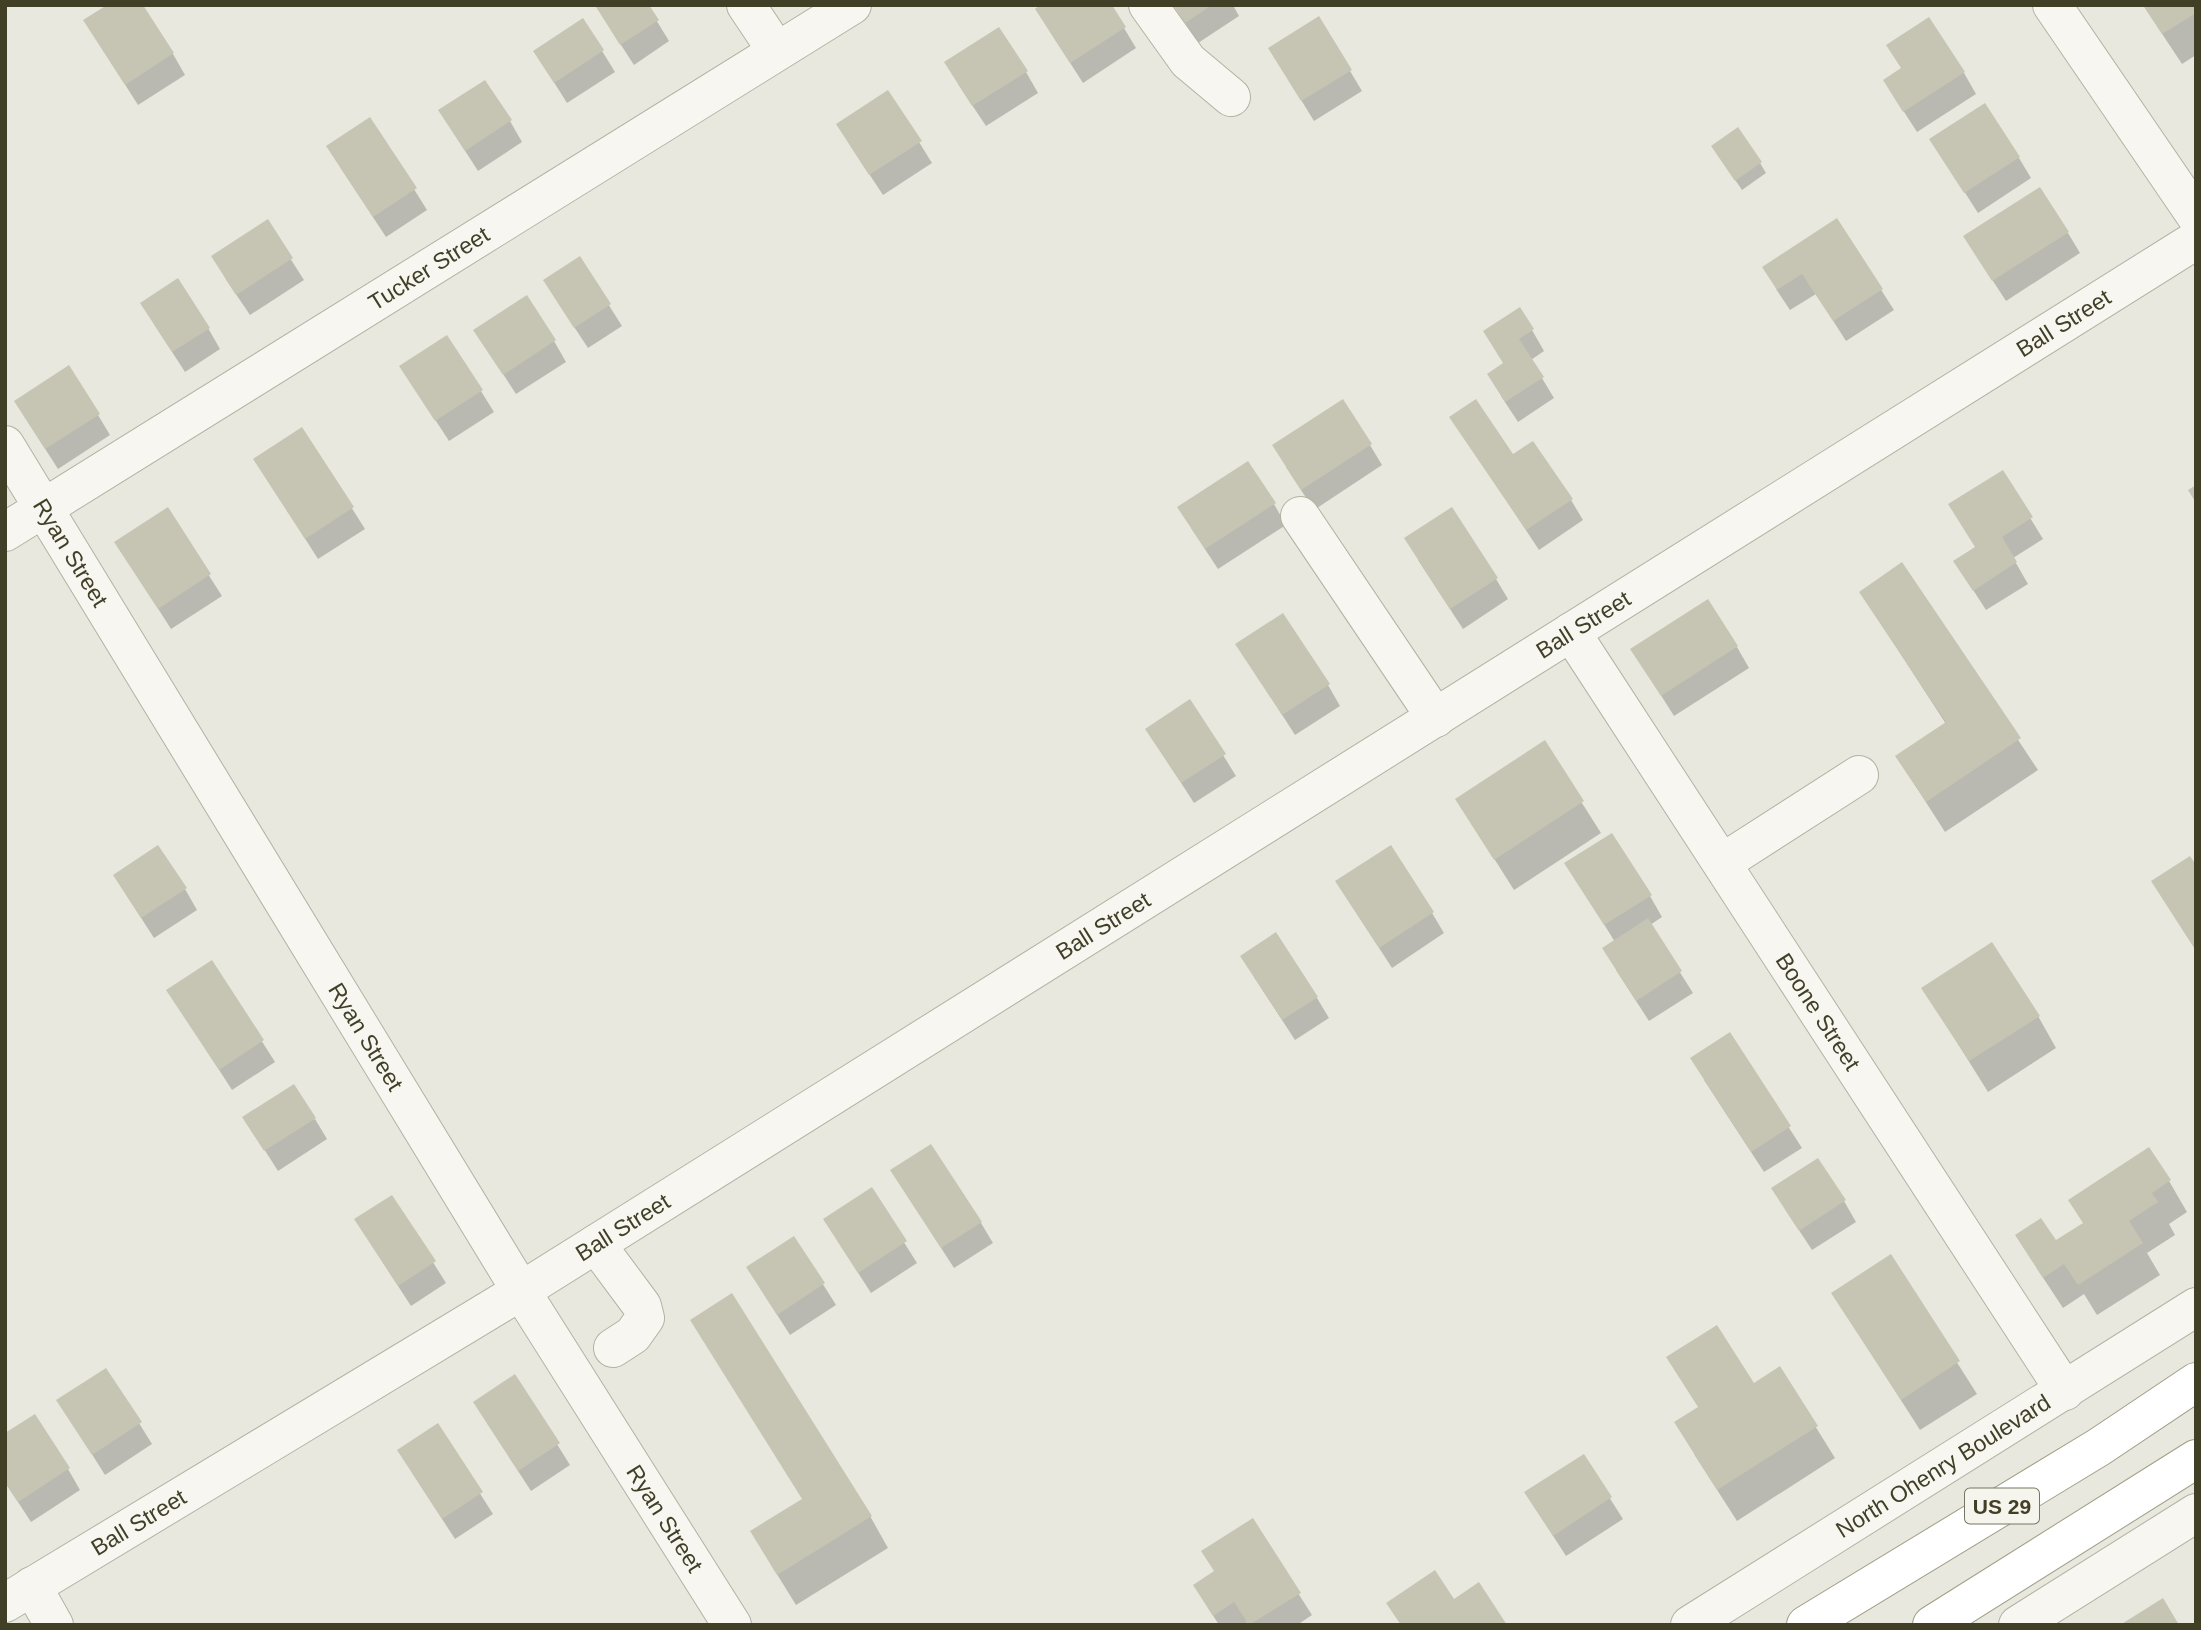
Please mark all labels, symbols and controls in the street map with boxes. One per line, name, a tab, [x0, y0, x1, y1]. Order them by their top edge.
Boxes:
street label: Tucker Street	[364, 221, 494, 316]
street label: Ball Street	[2012, 284, 2116, 362]
street label: Ryan Street	[28, 494, 114, 612]
street label: Ball Street	[1531, 585, 1636, 664]
street label: Ball Street	[1051, 886, 1155, 965]
street label: Boone Street	[1771, 948, 1866, 1076]
street label: Ryan Street	[323, 978, 409, 1096]
street label: Ball Street	[571, 1188, 675, 1266]
street label: North Ohenry Boulevard	[1831, 1389, 2055, 1543]
street label: Ryan Street	[621, 1460, 708, 1577]
street label: Ball Street	[86, 1483, 191, 1561]
road number: US 29	[1965, 1488, 2039, 1524]

